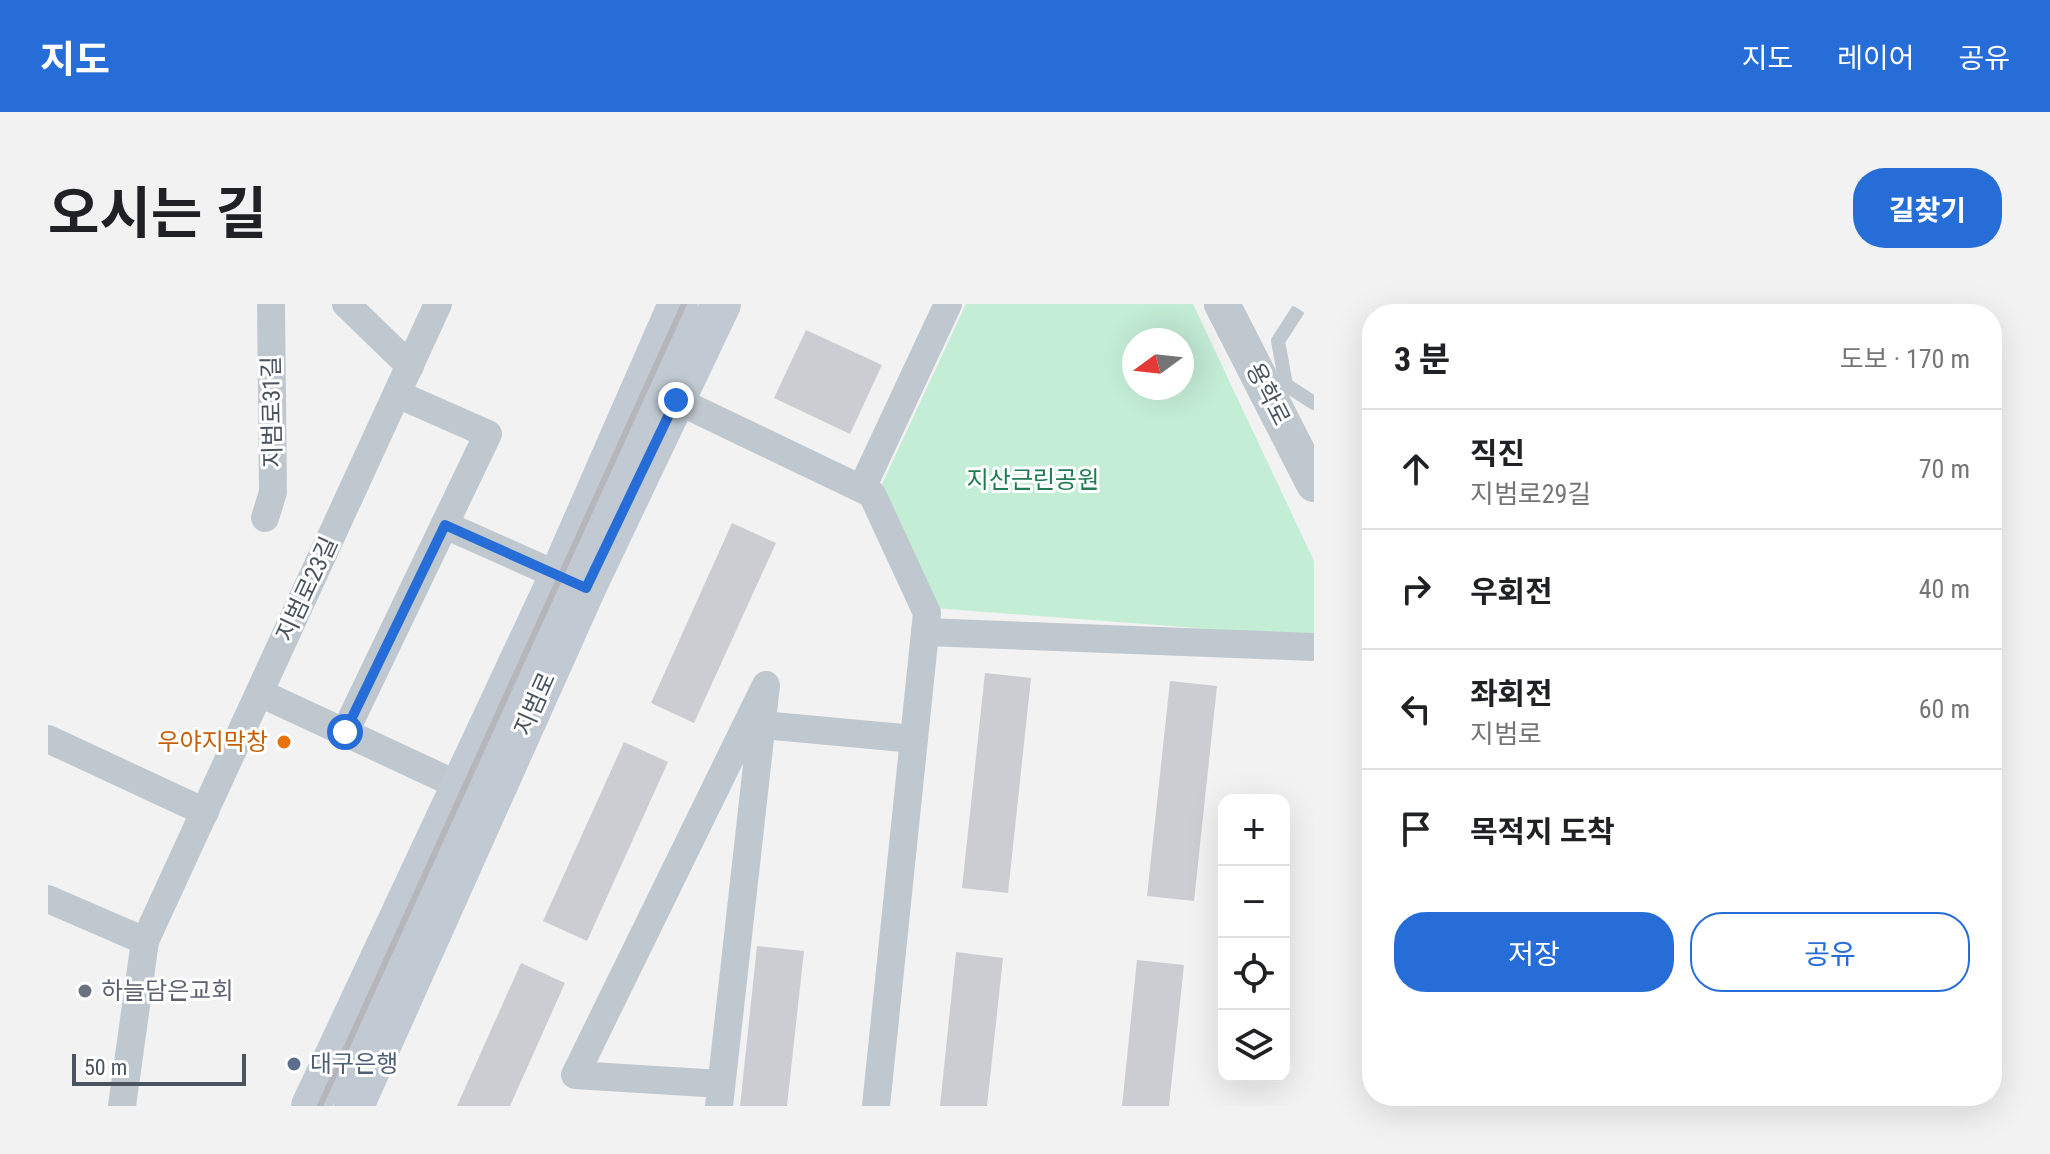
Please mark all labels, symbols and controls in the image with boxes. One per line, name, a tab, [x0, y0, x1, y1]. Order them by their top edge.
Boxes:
text: 지도	[40, 38, 110, 82]
text: 지도	[1742, 42, 1793, 75]
text: 레이어	[1837, 42, 1914, 75]
text: 공유	[1958, 42, 2010, 75]
button: 길찾기	[1853, 168, 2002, 248]
text: 오시는 길	[48, 181, 267, 247]
north arrow	[1122, 328, 1194, 400]
text: 3 분	[1394, 339, 1450, 379]
text: 도보 · 170 m	[1840, 344, 1970, 374]
street label: 지범로31길	[257, 356, 287, 468]
street label: 용학로	[1240, 358, 1296, 430]
route end	[658, 382, 694, 418]
text: 직진	[1470, 436, 1525, 471]
icon: ahead	[1394, 447, 1438, 491]
text: 70 m	[1919, 454, 1970, 484]
park label: 지산근린공원	[967, 466, 1099, 494]
text: 지범로29길	[1470, 479, 1591, 509]
street label: 지범로23길	[271, 532, 343, 646]
icon: right	[1394, 567, 1438, 611]
text: 우회전	[1470, 574, 1553, 609]
text: 40 m	[1919, 574, 1970, 604]
street label: 지범로	[509, 668, 561, 740]
text: 좌회전	[1470, 676, 1553, 711]
icon: left	[1394, 687, 1438, 731]
text: 60 m	[1919, 694, 1970, 724]
route start	[327, 714, 363, 750]
text: 지범로	[1470, 719, 1542, 749]
place label: 우야지막창	[158, 728, 268, 756]
marker: 우야지막창	[275, 733, 293, 751]
map controls	[1218, 794, 1290, 1082]
button: +	[1218, 794, 1290, 866]
icon: arrive	[1394, 807, 1438, 851]
text: 목적지 도착	[1470, 814, 1615, 849]
button: −	[1218, 866, 1290, 938]
button: 저장	[1394, 912, 1674, 992]
button: 공유	[1690, 912, 1970, 992]
button: locate	[1218, 938, 1290, 1010]
place label: 하늘담은교회	[101, 977, 233, 1005]
marker: 하늘담은교회	[76, 982, 94, 1000]
button: layers	[1218, 1010, 1290, 1082]
scale bar	[72, 1050, 246, 1086]
place label: 대구은행	[310, 1050, 398, 1078]
text: 50 m	[84, 1055, 127, 1080]
marker: 대구은행	[285, 1055, 303, 1073]

